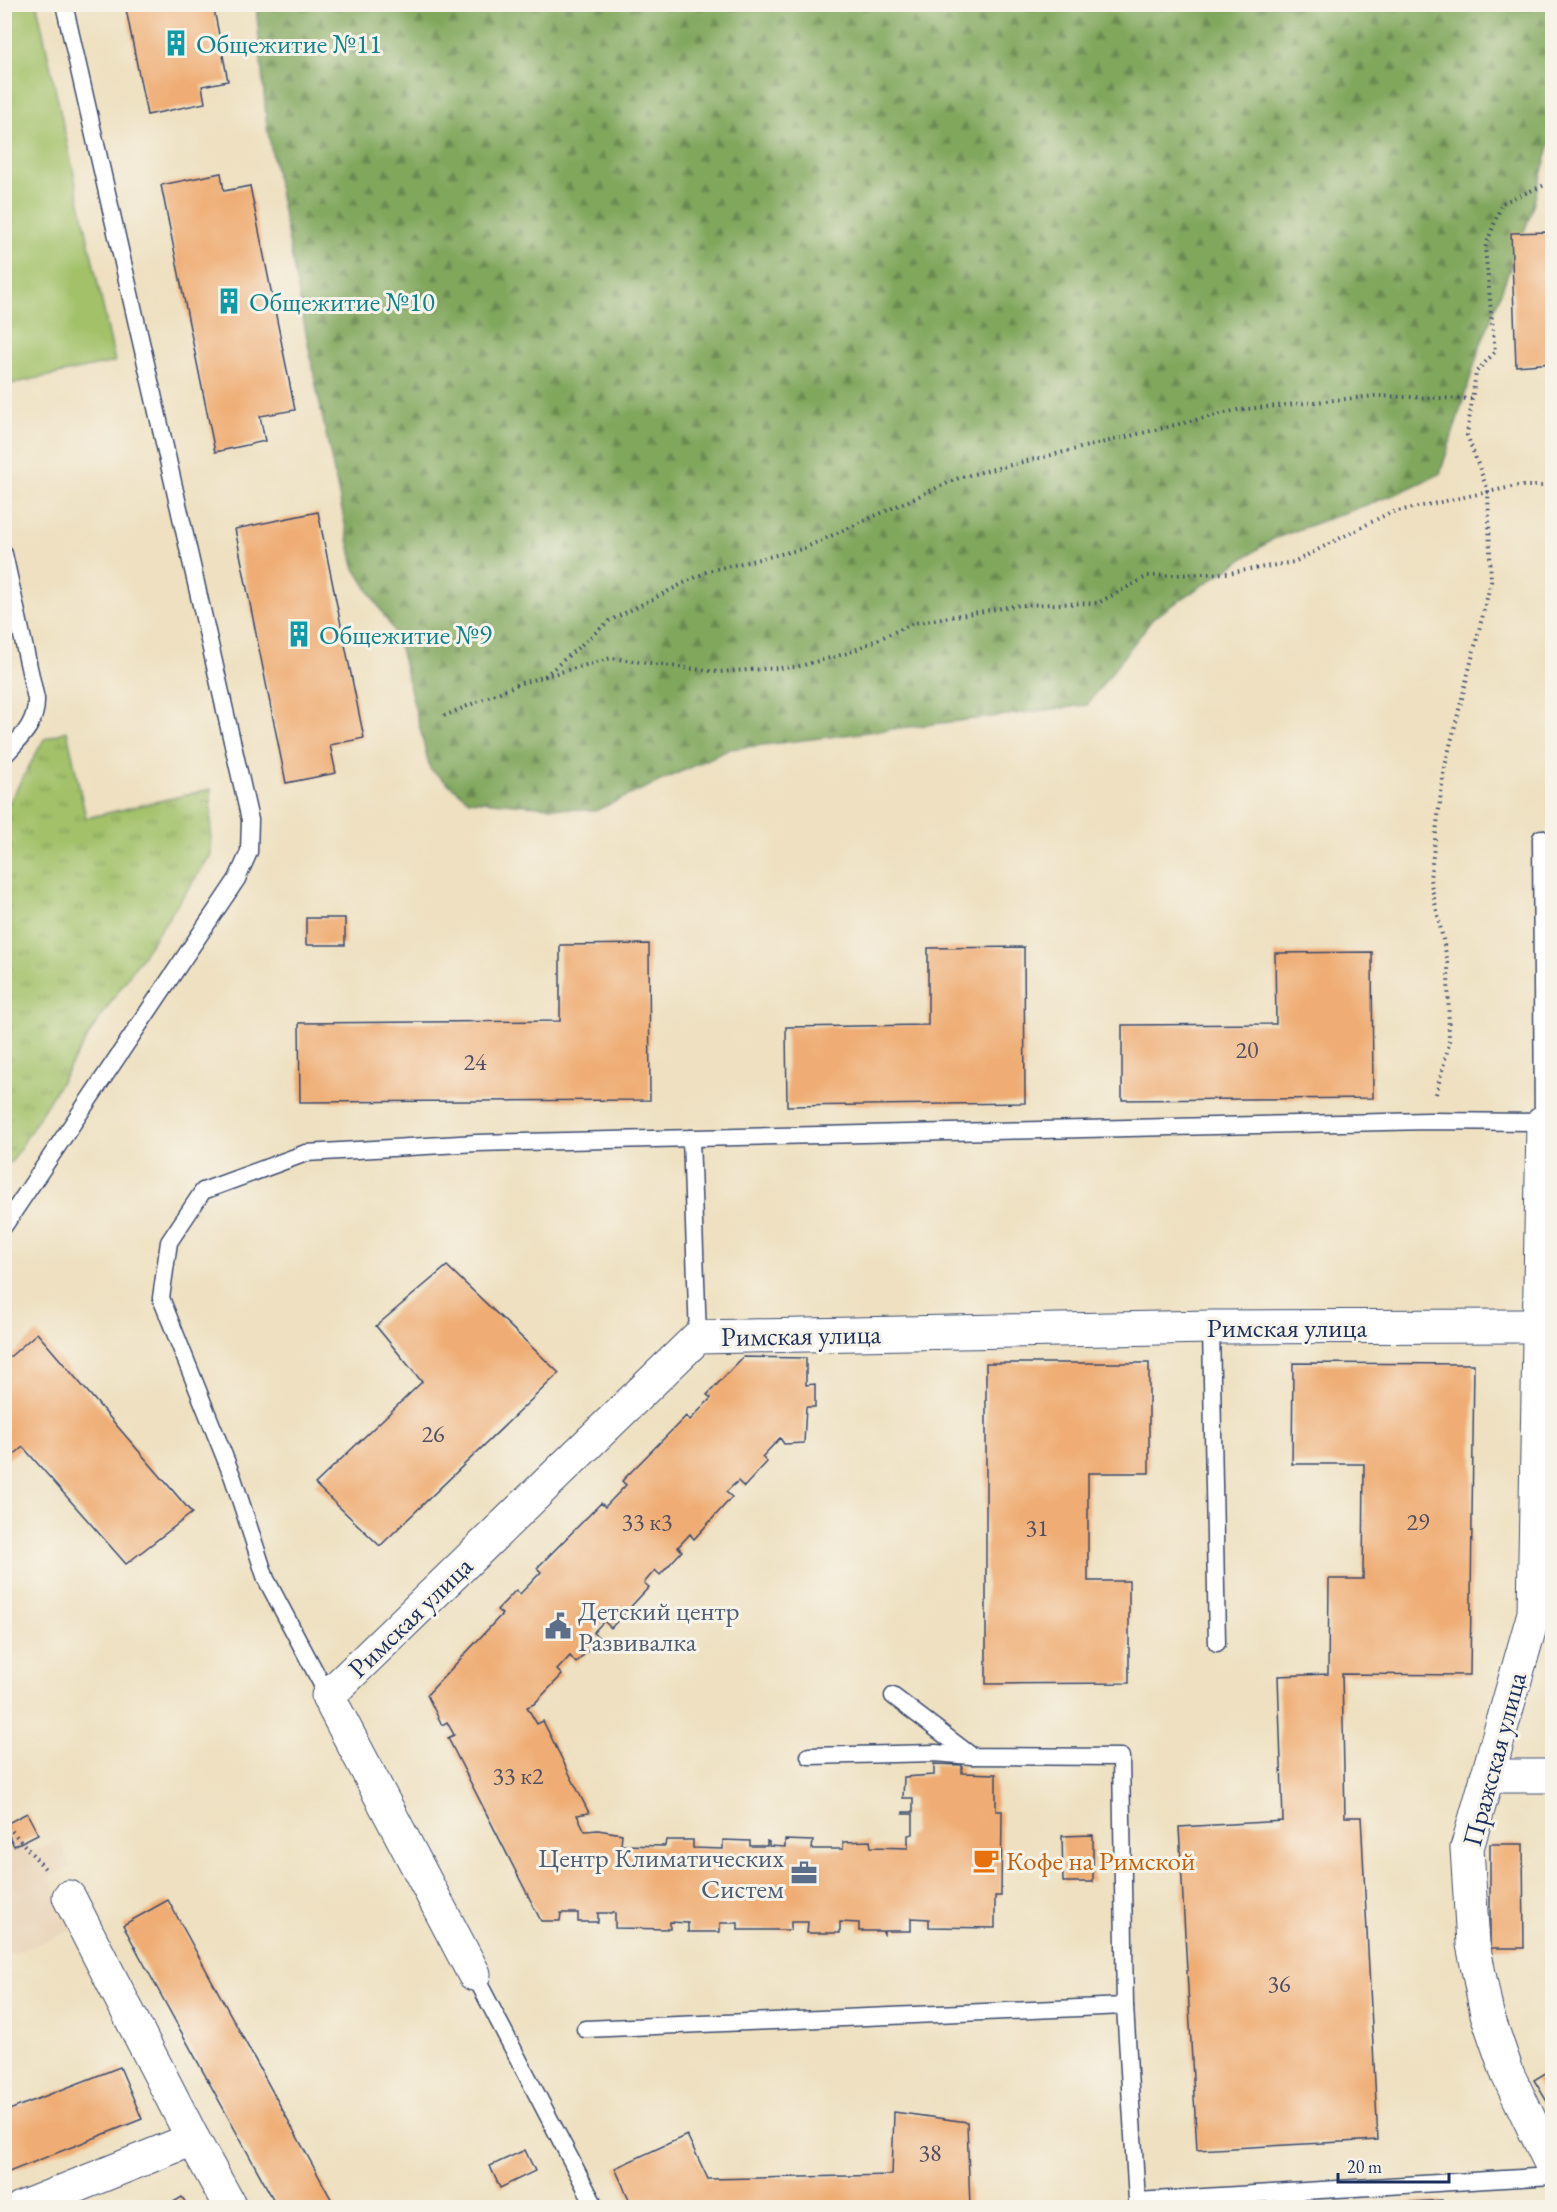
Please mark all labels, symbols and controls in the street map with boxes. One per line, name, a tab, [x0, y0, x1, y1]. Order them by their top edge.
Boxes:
place label: Общежитие №11	[196, 26, 382, 61]
building icon: Общежитие №11	[161, 28, 191, 58]
place label: Общежитие №10	[249, 284, 435, 319]
building icon: Общежитие №10	[214, 286, 244, 316]
place label: Общежитие №9	[319, 617, 492, 652]
building icon: Общежитие №9	[284, 619, 314, 649]
house number: 20	[1235, 1034, 1259, 1065]
house number: 24	[463, 1046, 487, 1077]
street label: Римская улица	[1207, 1310, 1367, 1345]
street label: Римская улица	[720, 1316, 882, 1354]
house number: 26	[421, 1418, 445, 1449]
house number: 33 к3	[622, 1506, 672, 1537]
house number: 29	[1406, 1506, 1430, 1537]
house number: 31	[1025, 1512, 1049, 1543]
street label: Римская улица	[340, 1549, 480, 1685]
place label: Детский центр Развивалка	[578, 1593, 740, 1659]
public building icon: Детский центр Развивалка	[543, 1611, 573, 1641]
street label: Пражская улица	[1454, 1668, 1534, 1850]
house number: 33 к2	[493, 1760, 544, 1791]
place label: Центр Климатических Систем	[538, 1840, 784, 1906]
place label: Кофе на Римской	[1006, 1843, 1195, 1878]
cafe icon: Кофе на Римской	[971, 1845, 1001, 1875]
office icon: Центр Климатических Систем	[789, 1858, 819, 1888]
house number: 36	[1267, 1968, 1291, 1999]
house number: 38	[918, 2137, 942, 2168]
scale bar	[1338, 2146, 1449, 2184]
text: 20 m	[1347, 2155, 1382, 2178]

